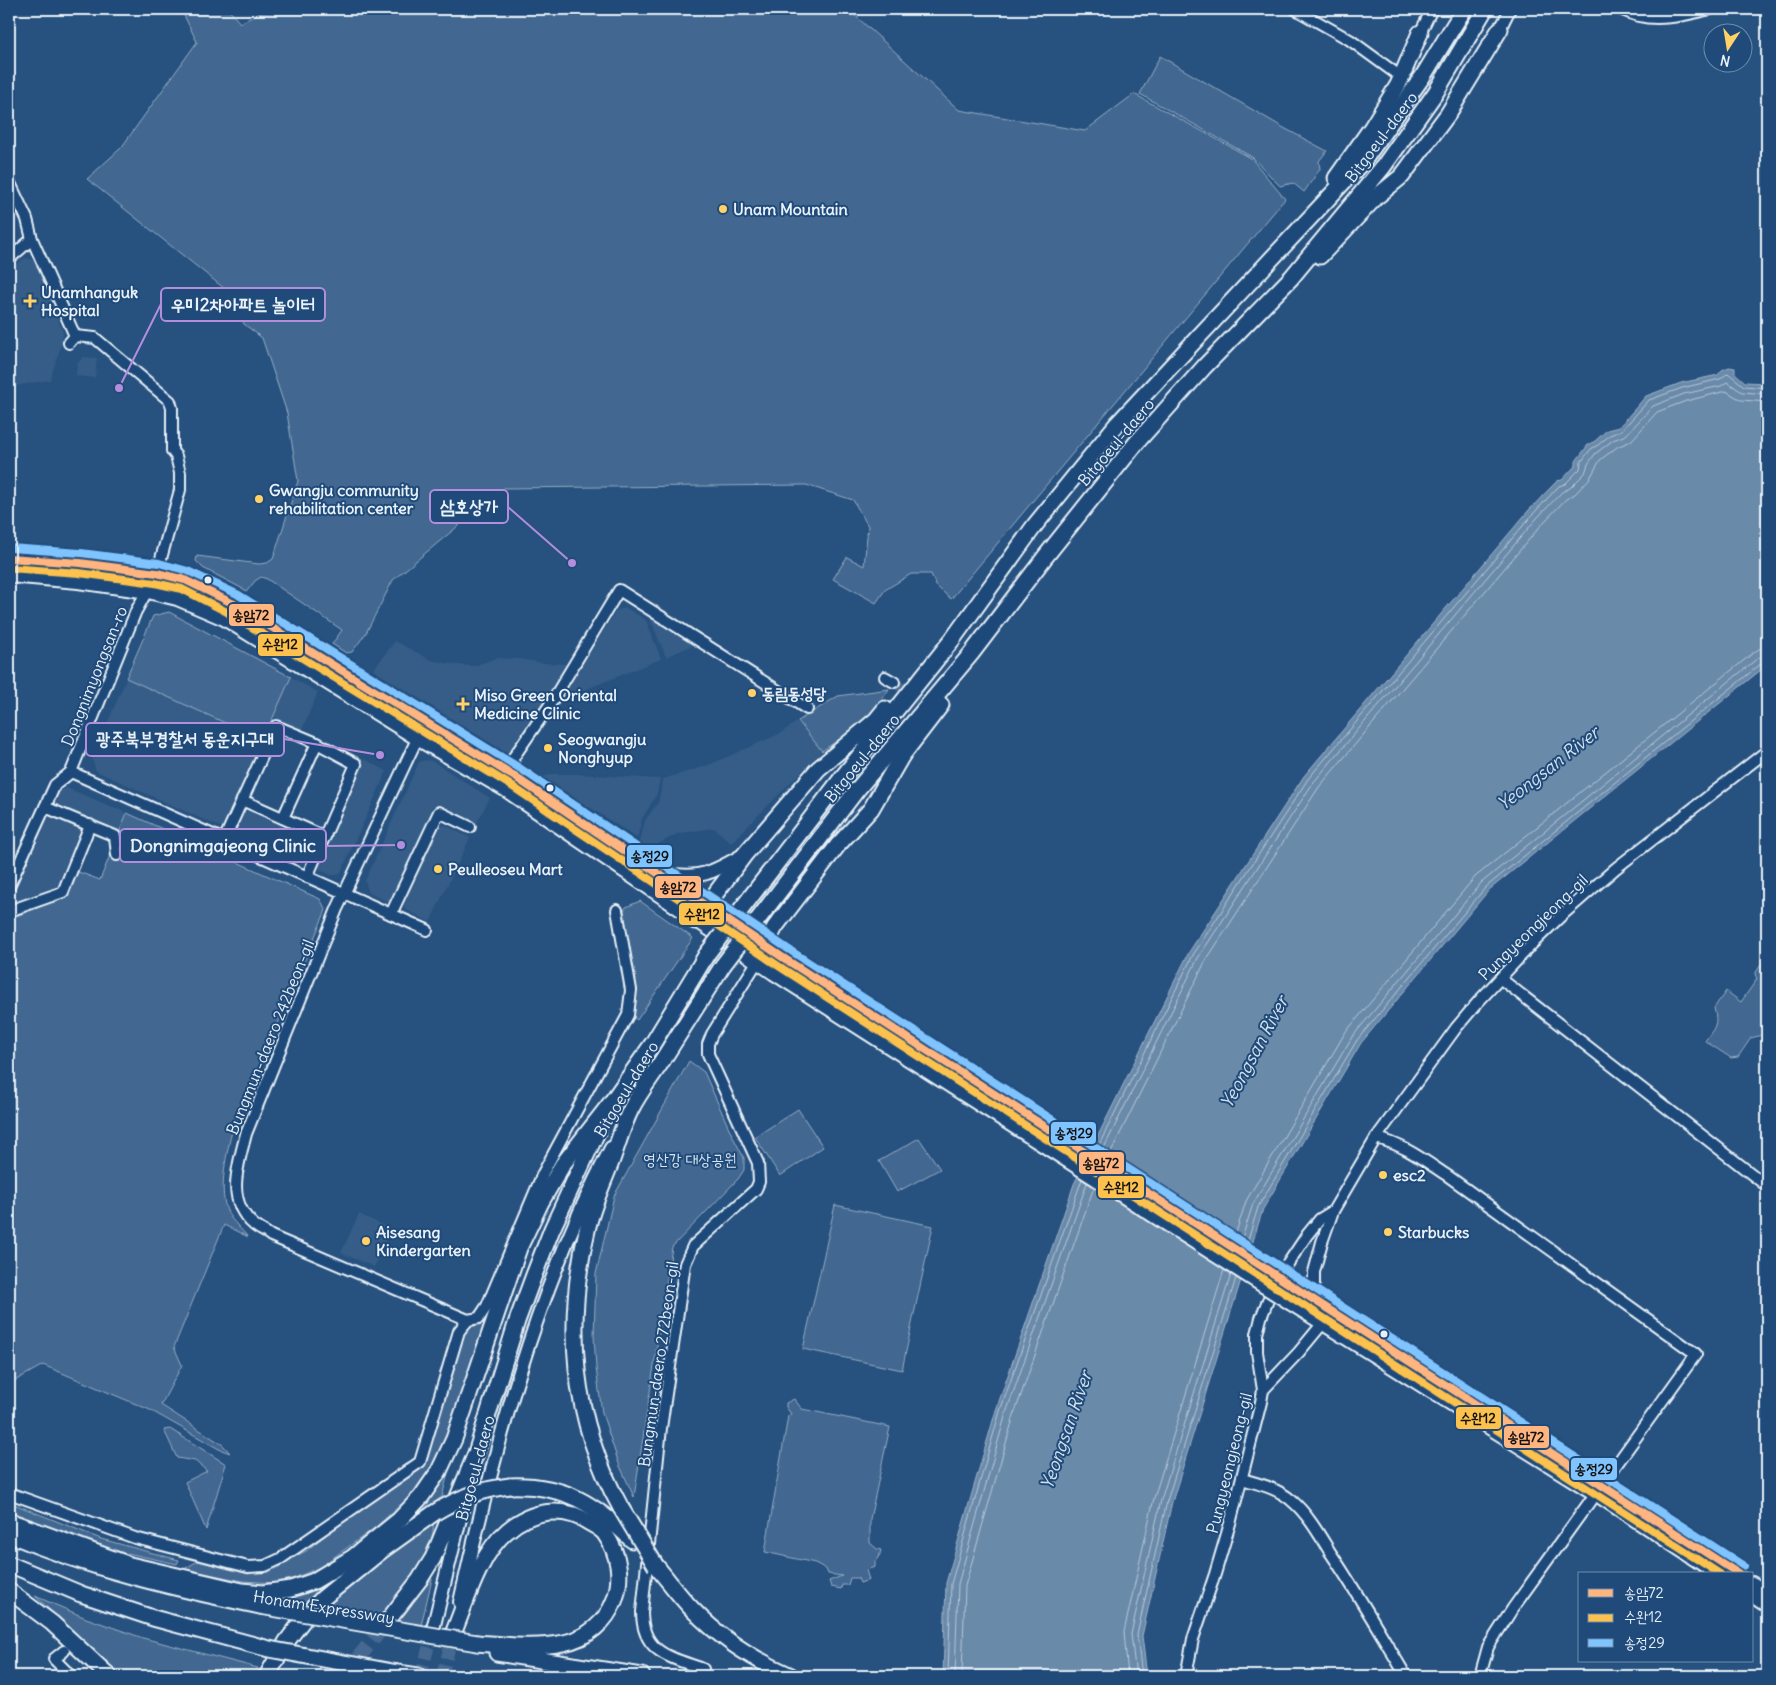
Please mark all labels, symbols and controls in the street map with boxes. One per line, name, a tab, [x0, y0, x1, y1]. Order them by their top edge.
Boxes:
north arrow	[1704, 22, 1754, 72]
text: N	[1719, 51, 1732, 71]
street label: Bitgoeul-daero	[1340, 88, 1422, 186]
place label: Unam Mountain	[733, 199, 848, 219]
marker: Unam Mountain	[717, 203, 729, 215]
place label: Unamhanguk Hospital	[41, 282, 138, 321]
callout: 우미2차아파트 놀이터	[161, 288, 325, 321]
text: 우미2차아파트 놀이터	[171, 293, 315, 316]
marker: Unamhanguk Hospital	[23, 294, 37, 308]
street label: Bitgoeul-daero	[1074, 394, 1158, 490]
place label: Gwangju community rehabilitation center	[269, 480, 419, 518]
callout: 삼호상가	[430, 490, 508, 523]
marker: Gwangju community rehabilitation center	[253, 493, 265, 505]
text: 삼호상가	[440, 495, 498, 518]
unlabelled marker	[203, 575, 213, 585]
street label: Dongnimyongsan-ro	[57, 603, 131, 749]
line badge: 송암72	[228, 603, 275, 627]
text: 송암72	[232, 606, 270, 624]
line badge: 수완12	[257, 633, 304, 657]
text: 수완12	[262, 635, 298, 653]
place label: 동림동성당	[762, 683, 827, 703]
place label: Miso Green Oriental Medicine Clinic	[474, 685, 617, 723]
marker: 동림동성당	[746, 687, 758, 699]
marker: Miso Green Oriental Medicine Clinic	[456, 697, 470, 711]
street label: Bitgoeul-daero	[820, 710, 904, 806]
water label: Yeongsan River	[1492, 719, 1606, 815]
callout: 광주북부경찰서 동운지구대	[86, 723, 284, 756]
text: 광주북부경찰서 동운지구대	[96, 727, 274, 750]
place label: Seogwangju Nonghyup	[558, 729, 647, 768]
marker: Seogwangju Nonghyup	[542, 742, 554, 754]
unlabelled marker	[545, 783, 555, 793]
callout: Dongnimgajeong Clinic	[120, 829, 326, 862]
text: Dongnimgajeong Clinic	[130, 834, 316, 857]
line badge: 송정29	[626, 844, 673, 868]
text: 송정29	[631, 847, 669, 865]
place label: Peulleoseu Mart	[448, 859, 563, 879]
marker: Peulleoseu Mart	[432, 863, 444, 875]
street label: Pungyeongjeong-gil	[1474, 870, 1592, 984]
line badge: 송암72	[654, 875, 702, 899]
text: 송암72	[659, 878, 697, 896]
line badge: 수완12	[678, 902, 725, 926]
text: 수완12	[684, 905, 720, 923]
street label: Bungmun-daero 242beon-gil	[222, 937, 318, 1137]
water label: Yeongsan River	[1215, 990, 1294, 1112]
street label: Bitgoeul-daero	[590, 1037, 662, 1141]
line badge: 송정29	[1050, 1121, 1097, 1145]
text: 송정29	[1055, 1124, 1093, 1142]
park label: 영산강 대상공원	[643, 1149, 737, 1169]
line badge: 송암72	[1078, 1151, 1125, 1175]
text: 송암72	[1082, 1154, 1120, 1172]
place label: esc2	[1393, 1165, 1426, 1185]
marker: esc2	[1377, 1169, 1389, 1181]
line badge: 수완12	[1097, 1175, 1145, 1199]
text: 수완12	[1103, 1178, 1139, 1196]
place label: Aisesang Kindergarten	[376, 1222, 471, 1261]
place label: Starbucks	[1398, 1222, 1469, 1242]
marker: Starbucks	[1382, 1226, 1394, 1238]
marker: Aisesang Kindergarten	[360, 1235, 372, 1247]
street label: Bungmun-daero 272beon-gil	[634, 1260, 682, 1468]
unlabelled marker	[1379, 1329, 1389, 1339]
water label: Yeongsan River	[1035, 1365, 1098, 1492]
street label: Pungyeongjeong-gil	[1202, 1391, 1256, 1535]
line badge: 수완12	[1455, 1406, 1502, 1430]
text: 수완12	[1460, 1409, 1496, 1427]
street label: Bitgoeul-daero	[451, 1413, 499, 1523]
line badge: 송암72	[1503, 1425, 1550, 1449]
text: 송암72	[1507, 1428, 1545, 1446]
line badge: 송정29	[1570, 1457, 1618, 1481]
text: 송정29	[1575, 1460, 1613, 1478]
legend	[1578, 1572, 1754, 1662]
text: 송암72	[1624, 1583, 1664, 1602]
street label: Honam Expressway	[252, 1586, 396, 1628]
text: 수완12	[1624, 1607, 1662, 1626]
text: 송정29	[1624, 1633, 1665, 1652]

